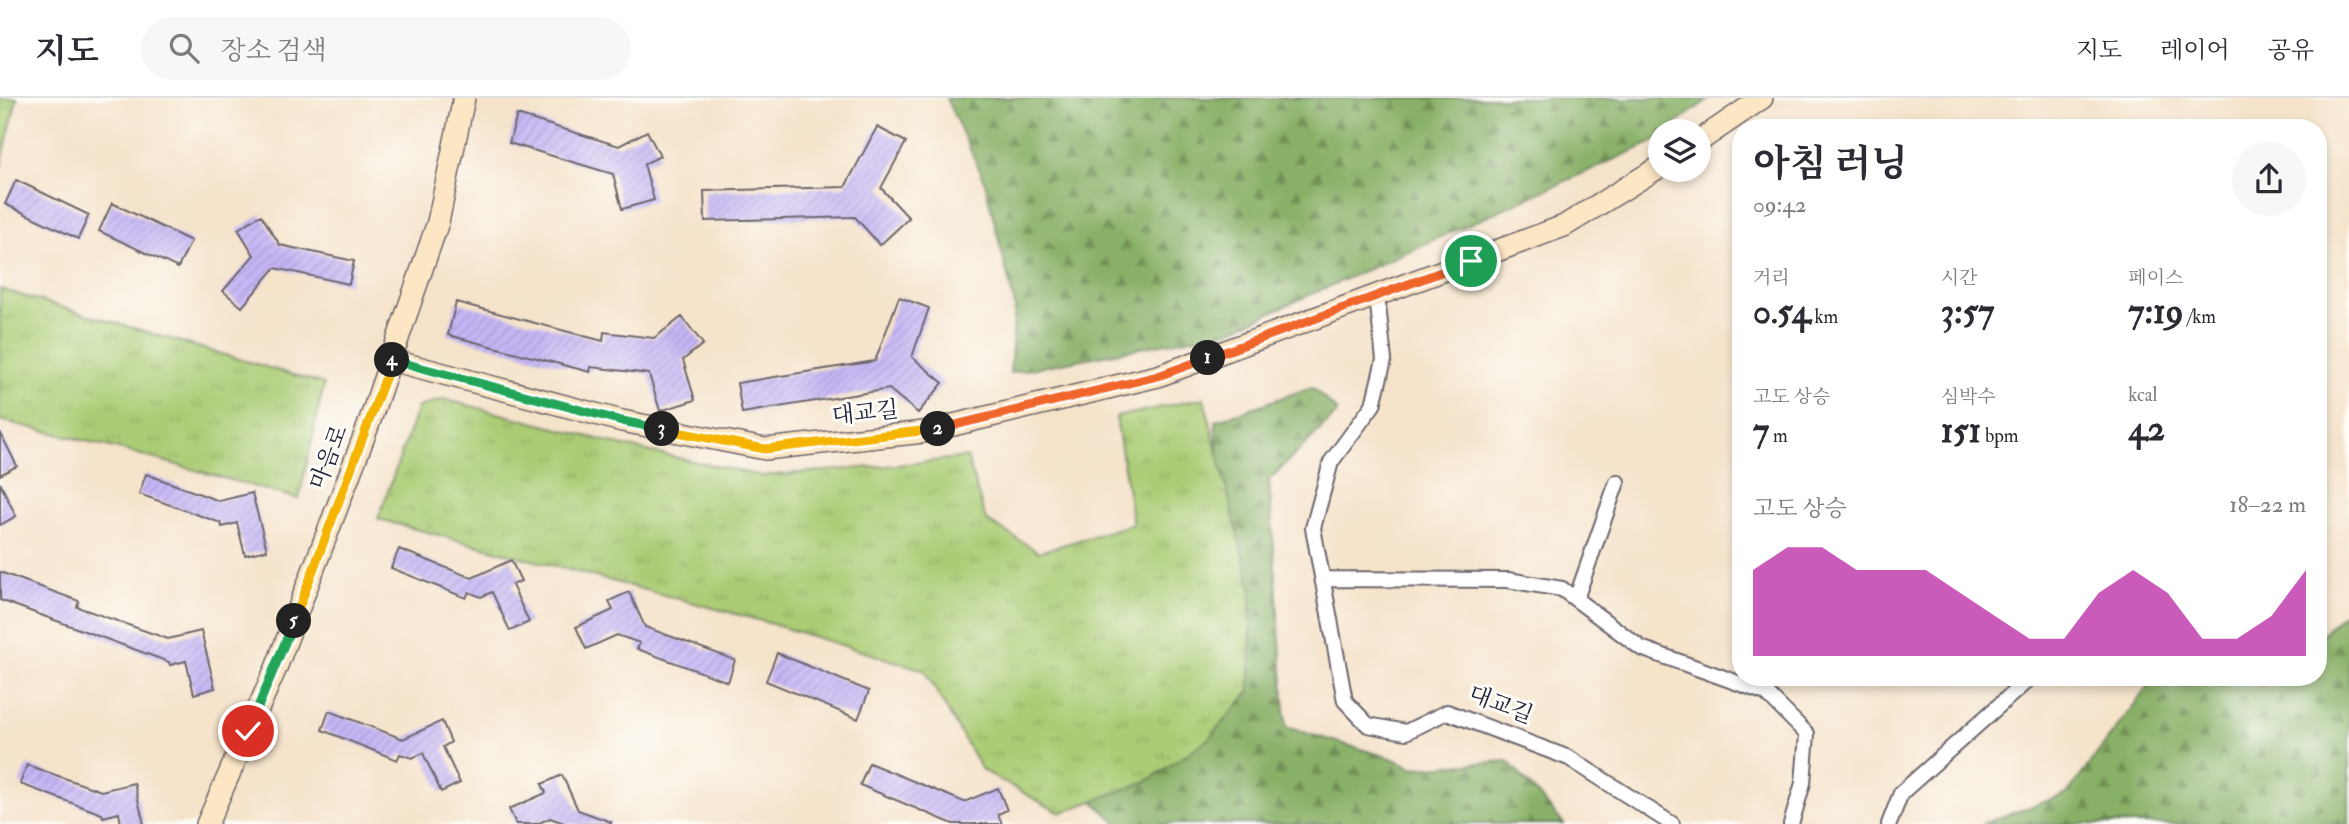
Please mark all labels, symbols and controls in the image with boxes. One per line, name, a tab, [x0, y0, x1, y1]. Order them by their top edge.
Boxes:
search box	[141, 17, 631, 80]
icon: search	[165, 29, 203, 67]
text: 지도	[35, 31, 99, 72]
text: 장소 검색	[221, 35, 327, 67]
text: 지도	[2076, 35, 2122, 66]
text: 레이어	[2160, 35, 2230, 66]
text: 공유	[2268, 35, 2314, 66]
map controls	[1648, 119, 1711, 182]
button: layers	[1648, 119, 1711, 182]
text: 아침 러닝	[1753, 140, 1908, 188]
button: share	[2232, 142, 2306, 216]
text: 09:42	[1753, 190, 1806, 219]
pin	[1441, 231, 1501, 291]
icon: arrive	[1452, 242, 1490, 280]
text: 거리	[1753, 266, 1790, 290]
text: 시간	[1941, 266, 1977, 290]
text: 페이스	[2128, 266, 2183, 290]
text: 0.54	[1753, 290, 1811, 334]
text: 3:57	[1941, 290, 1994, 334]
text: 7:19	[2128, 290, 2183, 334]
text: km	[1811, 305, 1838, 329]
text: /km	[2183, 305, 2216, 329]
pin: 1	[1190, 341, 1226, 376]
pin: 4	[374, 342, 410, 378]
text: 1	[1204, 345, 1211, 369]
text: 4	[386, 347, 397, 371]
text: kcal	[2128, 383, 2157, 407]
text: 고도 상승	[1753, 385, 1830, 409]
text: 심박수	[1941, 385, 1996, 409]
street label: 대교길	[830, 395, 900, 430]
text: 42	[2128, 407, 2165, 451]
text: 7	[1753, 409, 1769, 453]
text: 151	[1941, 409, 1981, 453]
pin: 3	[644, 412, 680, 446]
pin: 2	[920, 412, 956, 446]
text: 3	[658, 416, 665, 440]
text: 2	[933, 416, 942, 440]
street label: 마음로	[303, 421, 354, 493]
text: m	[1769, 424, 1788, 448]
text: bpm	[1981, 424, 2019, 448]
text: 18–22 m	[2229, 490, 2306, 519]
text: 고도 상승	[1753, 494, 1847, 523]
pin: 5	[276, 603, 312, 638]
text: 5	[289, 608, 298, 632]
street label: 대교길	[1465, 679, 1537, 730]
pin	[218, 701, 278, 761]
icon: check	[229, 712, 267, 750]

